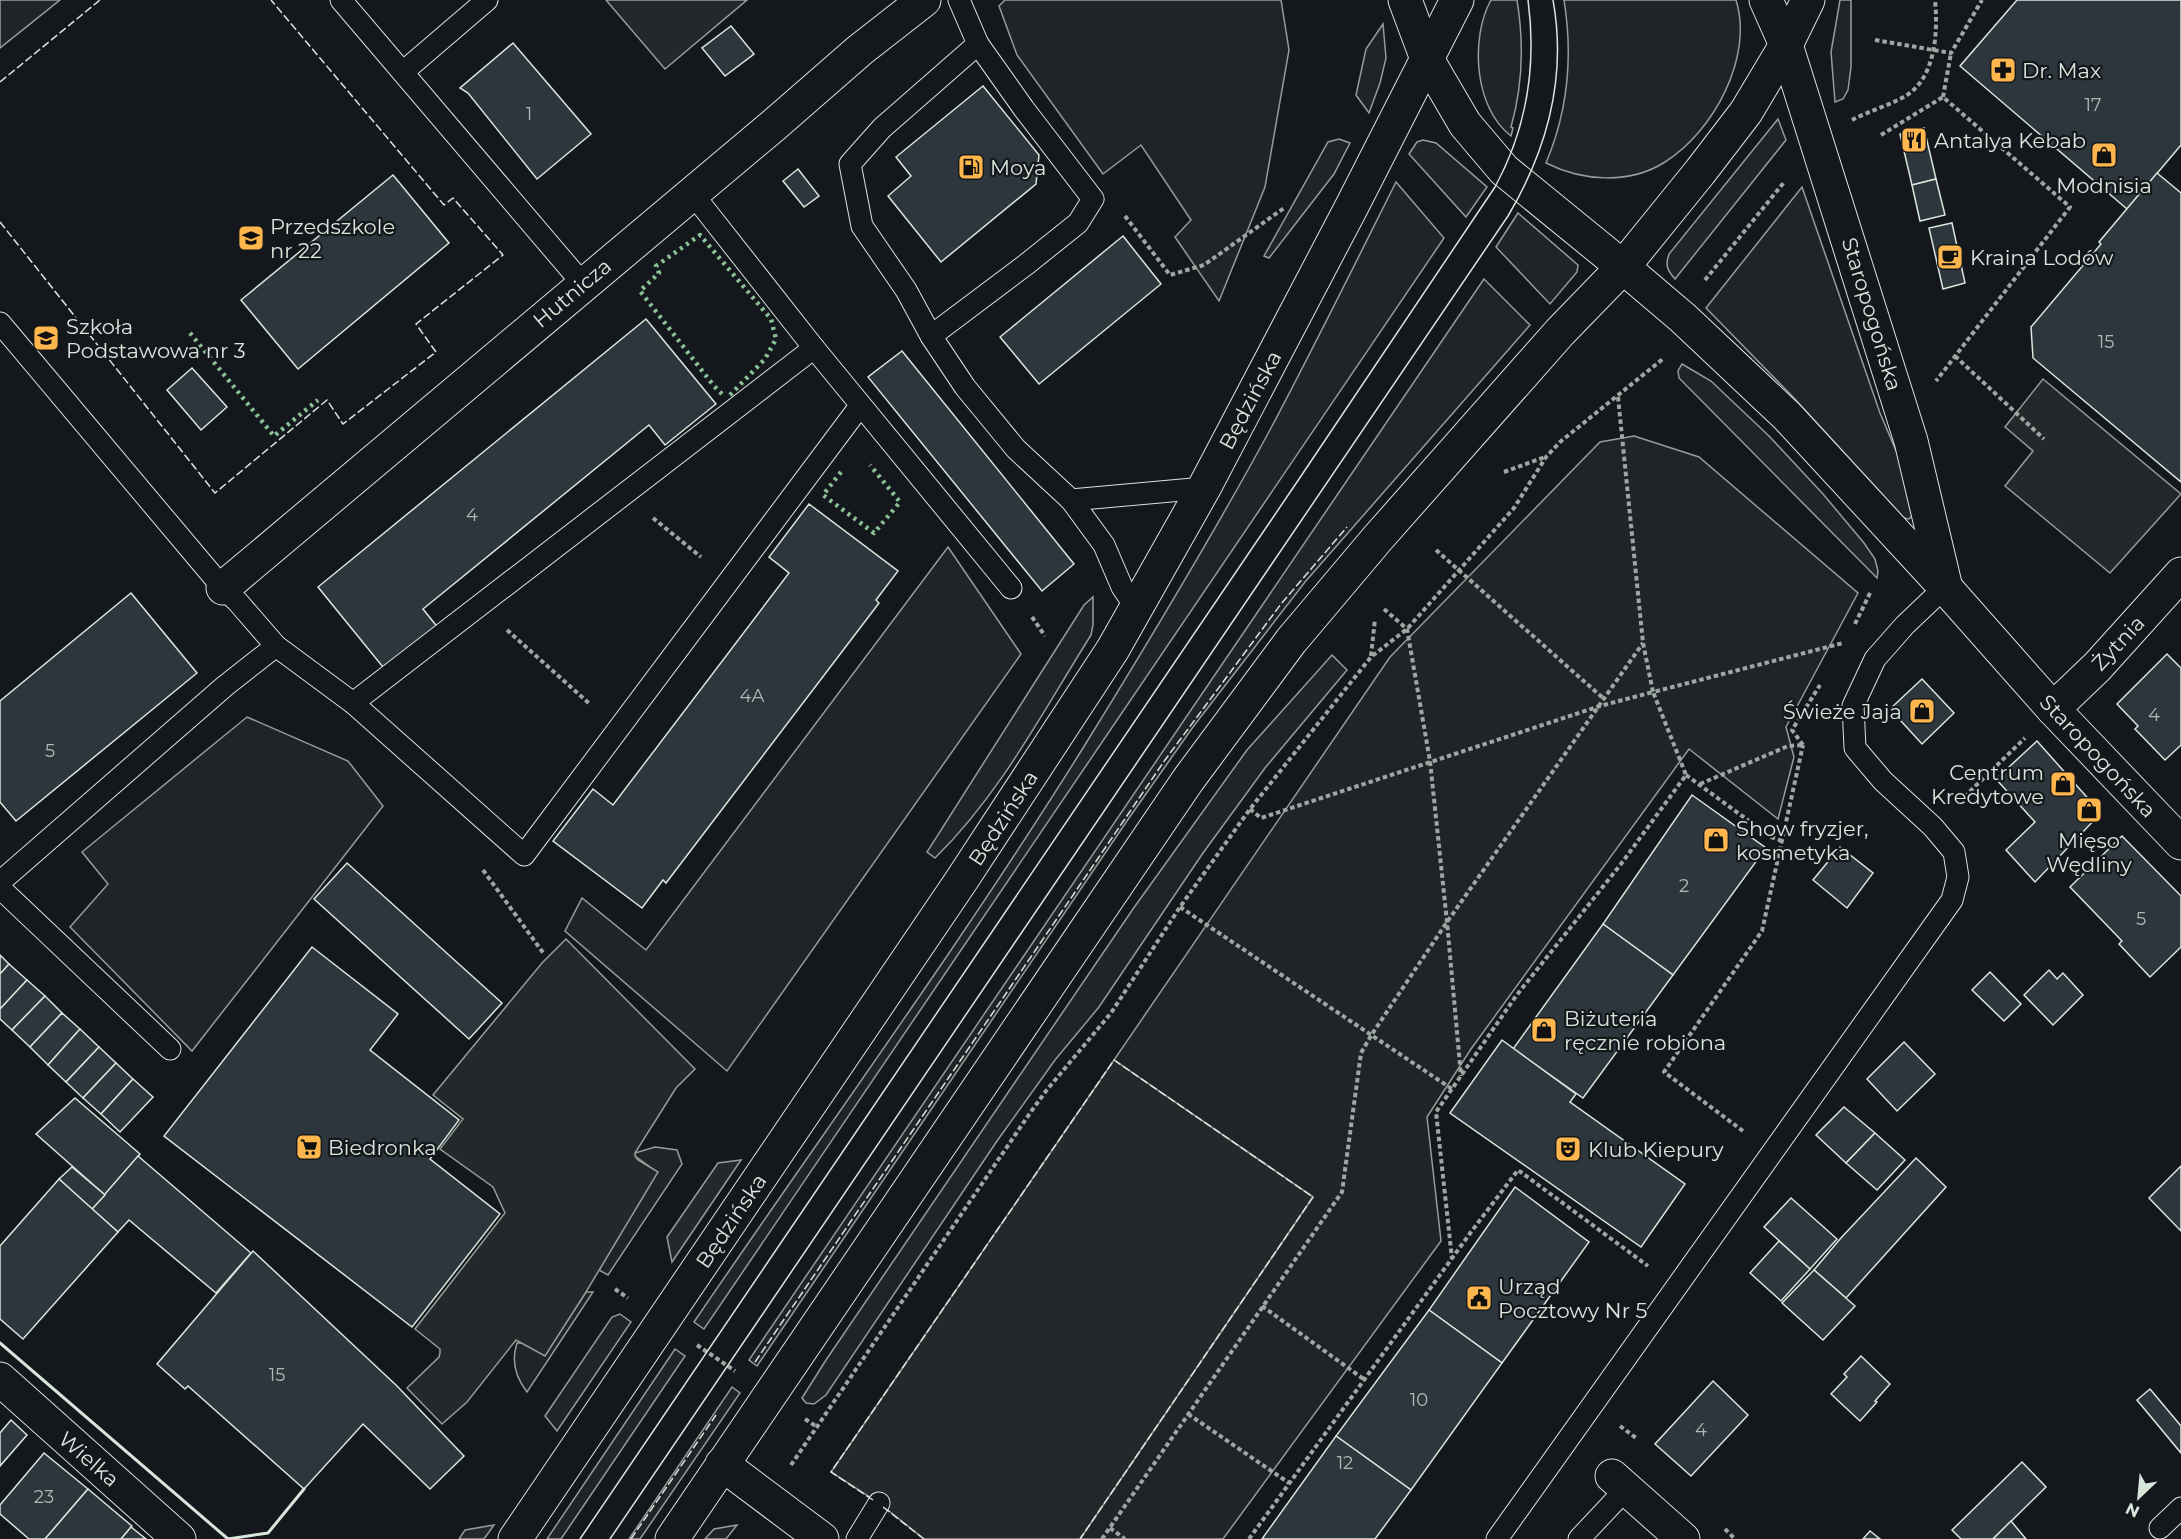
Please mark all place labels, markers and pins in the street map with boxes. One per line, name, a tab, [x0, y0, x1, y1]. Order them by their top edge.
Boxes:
pharmacy icon: Dr. Max	[1988, 55, 2018, 85]
place label: Dr. Max	[2022, 58, 2101, 83]
restaurant icon: Antalya Kebab	[1899, 125, 1929, 155]
place label: Antalya Kebab	[1934, 128, 2086, 153]
shop icon: Modnisia	[2089, 140, 2119, 170]
fuel station icon: Moya	[956, 152, 986, 182]
place label: Moya	[990, 155, 1046, 180]
place label: Modnisia	[2056, 173, 2152, 198]
place label: Przedszkole nr 22	[270, 214, 395, 263]
school or university icon: Przedszkole nr 22	[236, 223, 266, 253]
cafe icon: Kraina Lodów	[1935, 242, 1965, 272]
place label: Kraina Lodów	[1970, 245, 2114, 270]
place label: Szkoła Podstawowa nr 3	[66, 314, 246, 363]
school or university icon: Szkoła Podstawowa nr 3	[31, 323, 61, 353]
shop icon: Świeże Jaja	[1907, 696, 1937, 726]
place label: Świeże Jaja	[1783, 699, 1902, 724]
place label: Centrum Kredytowe	[1931, 760, 2044, 809]
shop icon: Centrum Kredytowe	[2048, 769, 2078, 799]
shop icon: Mięso Wędliny	[2074, 795, 2104, 825]
place label: Show fryzjer, kosmetyka	[1736, 816, 1868, 865]
shop icon: Show fryzjer, kosmetyka	[1701, 825, 1731, 855]
place label: Mięso Wędliny	[2046, 828, 2132, 877]
place label: Biżuteria ręcznie robiona	[1564, 1006, 1726, 1055]
shop icon: Biżuteria ręcznie robiona	[1529, 1015, 1559, 1045]
supermarket icon: Biedronka	[294, 1132, 324, 1162]
theatre icon: Klub Kiepury	[1553, 1134, 1583, 1164]
place label: Biedronka	[328, 1135, 437, 1160]
place label: Klub Kiepury	[1588, 1137, 1724, 1162]
place label: Urząd Pocztowy Nr 5	[1498, 1274, 1648, 1323]
public building icon: Urząd Pocztowy Nr 5	[1464, 1283, 1494, 1313]

